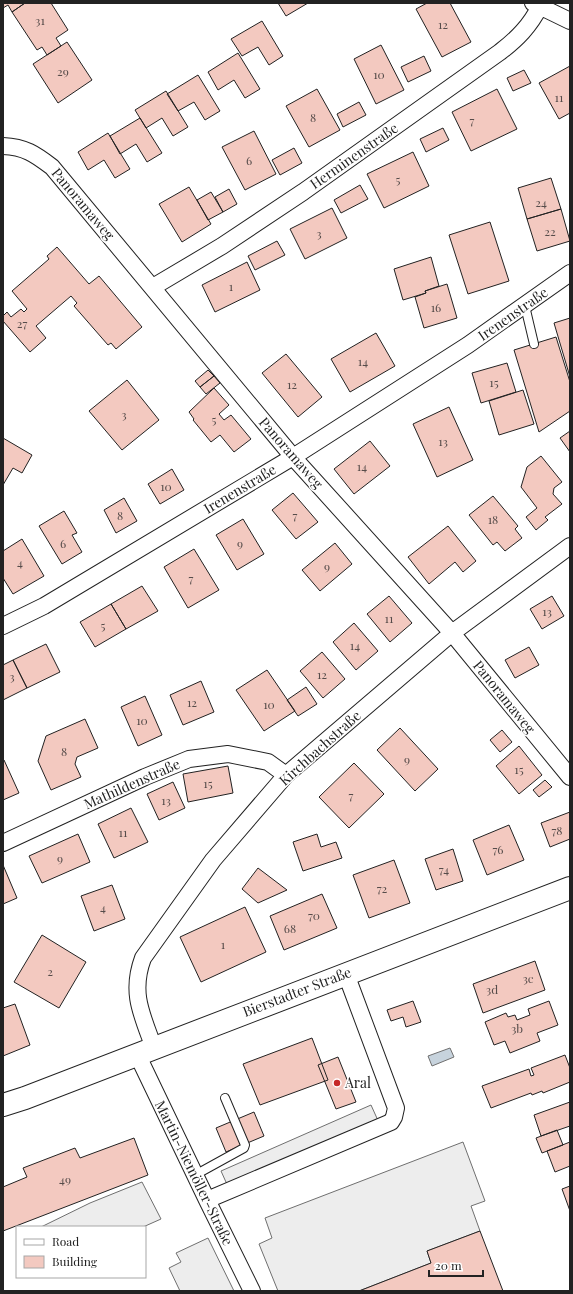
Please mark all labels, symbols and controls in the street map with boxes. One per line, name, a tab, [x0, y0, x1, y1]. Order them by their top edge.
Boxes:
house number: 31	[35, 12, 45, 28]
house number: 12	[438, 16, 448, 32]
house number: 29	[57, 63, 69, 79]
house number: 10	[373, 66, 385, 82]
house number: 11	[555, 89, 564, 105]
house number: 8	[310, 109, 316, 125]
house number: 7	[470, 112, 475, 128]
street label: Herminenstraße	[306, 118, 402, 193]
house number: 6	[246, 152, 252, 168]
street label: Panoramaweg	[48, 164, 120, 244]
house number: 5	[396, 171, 401, 187]
house number: 24	[535, 194, 547, 210]
house number: 22	[544, 223, 556, 239]
house number: 3	[316, 225, 322, 241]
house number: 1	[229, 278, 234, 294]
street label: Irenenstraße	[474, 283, 551, 345]
house number: 16	[431, 299, 441, 315]
house number: 27	[17, 315, 27, 331]
house number: 14	[358, 353, 368, 369]
house number: 15	[489, 374, 499, 390]
house number: 12	[287, 376, 297, 392]
house number: 3	[121, 406, 127, 422]
house number: 5	[212, 411, 217, 427]
street label: Panoramaweg	[255, 413, 328, 493]
house number: 13	[438, 433, 448, 449]
house number: 14	[357, 458, 367, 474]
street label: Irenenstraße	[200, 460, 279, 518]
house number: 10	[160, 478, 172, 494]
house number: 8	[117, 507, 123, 523]
house number: 7	[293, 507, 298, 523]
house number: 18	[488, 511, 498, 527]
house number: 6	[60, 535, 66, 551]
house number: 9	[237, 535, 243, 551]
house number: 4	[17, 554, 23, 570]
house number: 9	[324, 558, 330, 574]
house number: 7	[189, 570, 194, 586]
house number: 13	[542, 603, 552, 619]
house number: 11	[385, 610, 394, 626]
house number: 5	[101, 617, 106, 633]
house number: 14	[350, 637, 360, 653]
street label: Panoramaweg	[469, 656, 540, 738]
house number: 12	[317, 666, 327, 682]
house number: 3	[9, 668, 15, 684]
house number: 12	[187, 694, 197, 710]
house number: 10	[263, 696, 275, 712]
street label: Kirchbachstraße	[275, 706, 365, 789]
house number: 10	[136, 712, 148, 728]
house number: 8	[61, 743, 67, 759]
house number: 9	[404, 751, 410, 767]
street label: Mathildenstraße	[81, 754, 183, 813]
house number: 15	[514, 761, 524, 777]
house number: 15	[203, 775, 213, 791]
house number: 7	[349, 787, 354, 803]
house number: 13	[161, 792, 171, 808]
house number: 78	[551, 822, 563, 838]
house number: 11	[119, 824, 128, 840]
house number: 76	[492, 841, 504, 857]
house number: 9	[57, 850, 63, 866]
house number: 74	[439, 861, 449, 877]
house number: 72	[377, 880, 388, 896]
house number: 4	[100, 899, 106, 915]
house number: 70	[308, 907, 320, 923]
house number: 68	[284, 920, 296, 936]
house number: 1	[221, 936, 226, 952]
street label: Bierstadter Straße	[240, 962, 354, 1021]
house number: 2	[47, 963, 53, 979]
house number: 3c	[522, 970, 534, 986]
house number: 3d	[486, 981, 498, 997]
house number: 3b	[511, 1020, 523, 1036]
place label: Aral	[344, 1073, 371, 1092]
marker: Aral	[332, 1078, 342, 1088]
street label: Martin-Niemöller-Straße	[151, 1097, 238, 1248]
house number: 49	[59, 1171, 71, 1187]
legend	[16, 1226, 146, 1278]
text: Road	[52, 1233, 79, 1249]
scale bar	[429, 1252, 483, 1278]
text: Building	[52, 1253, 98, 1269]
text: 20 m	[435, 1257, 462, 1273]

